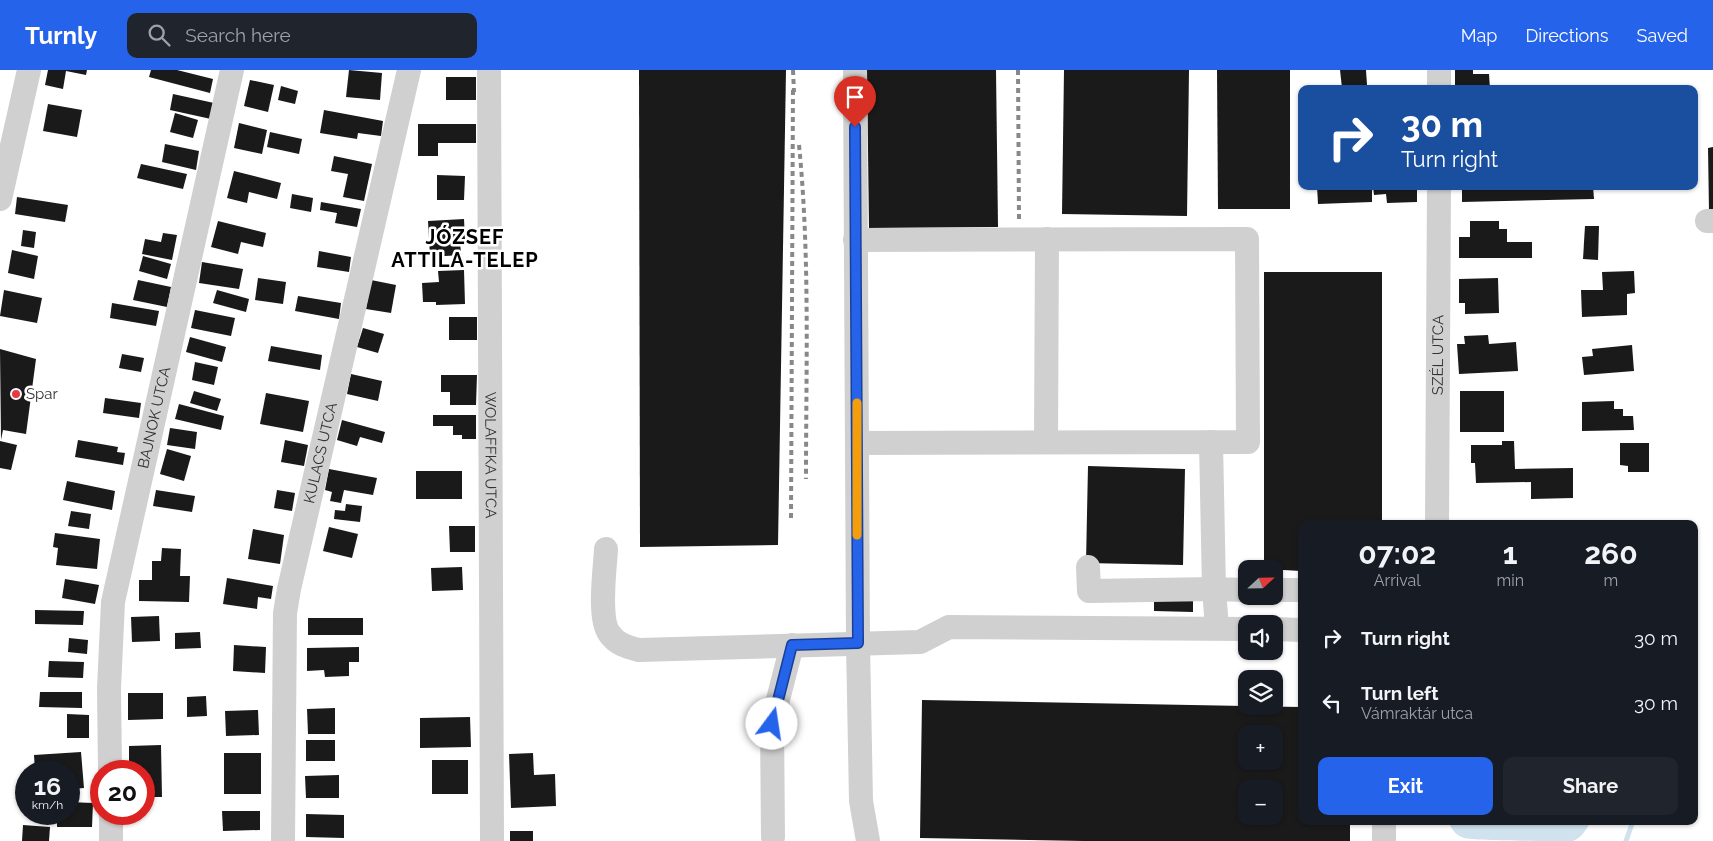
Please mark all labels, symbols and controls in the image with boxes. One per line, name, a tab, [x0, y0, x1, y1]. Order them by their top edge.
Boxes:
search box	[127, 13, 477, 58]
text: Turnly	[25, 21, 97, 50]
icon: search	[145, 21, 173, 49]
text: Search here	[185, 24, 291, 46]
text: Map	[1461, 25, 1497, 46]
text: Directions	[1525, 25, 1609, 46]
text: Saved	[1637, 25, 1688, 46]
pin	[834, 76, 876, 127]
icon: arrive	[841, 83, 869, 111]
text: 30 m	[1401, 104, 1483, 145]
icon: right	[1318, 105, 1383, 170]
text: Turn right	[1401, 146, 1498, 172]
district label: JÓZSEF ATTILA-TELEP	[391, 225, 539, 272]
street label: SZÉL UTCA	[1429, 315, 1447, 395]
street label: BAJNOK UTCA	[134, 365, 174, 470]
place label: Spar	[26, 385, 59, 403]
marker: Spar	[10, 388, 22, 400]
street label: WOLAFFKA UTCA	[481, 392, 500, 518]
street label: KULACS UTCA	[300, 401, 341, 505]
text: 07:02	[1358, 536, 1436, 571]
text: 1	[1503, 536, 1518, 571]
text: 260	[1584, 536, 1638, 571]
north arrow	[1238, 560, 1282, 605]
map controls	[1238, 560, 1283, 825]
text: Arrival	[1374, 571, 1421, 590]
text: min	[1496, 571, 1524, 590]
text: m	[1604, 571, 1618, 590]
button: sound	[1238, 615, 1283, 660]
icon: right	[1318, 624, 1346, 652]
text: Turn right	[1361, 627, 1450, 649]
text: 30 m	[1634, 627, 1678, 649]
button: layers	[1238, 670, 1283, 715]
text: Turn left	[1361, 682, 1438, 704]
icon: left	[1318, 689, 1346, 717]
text: 30 m	[1634, 692, 1678, 714]
position arrow	[745, 697, 797, 749]
text: Vámraktár utca	[1361, 704, 1473, 723]
button: +	[1238, 725, 1283, 770]
button: Exit	[1318, 757, 1493, 815]
button: Share	[1503, 757, 1678, 815]
speed limit sign: 20	[90, 760, 155, 825]
text: 16	[34, 771, 61, 801]
button: −	[1238, 780, 1283, 825]
text: km/h	[32, 798, 63, 812]

